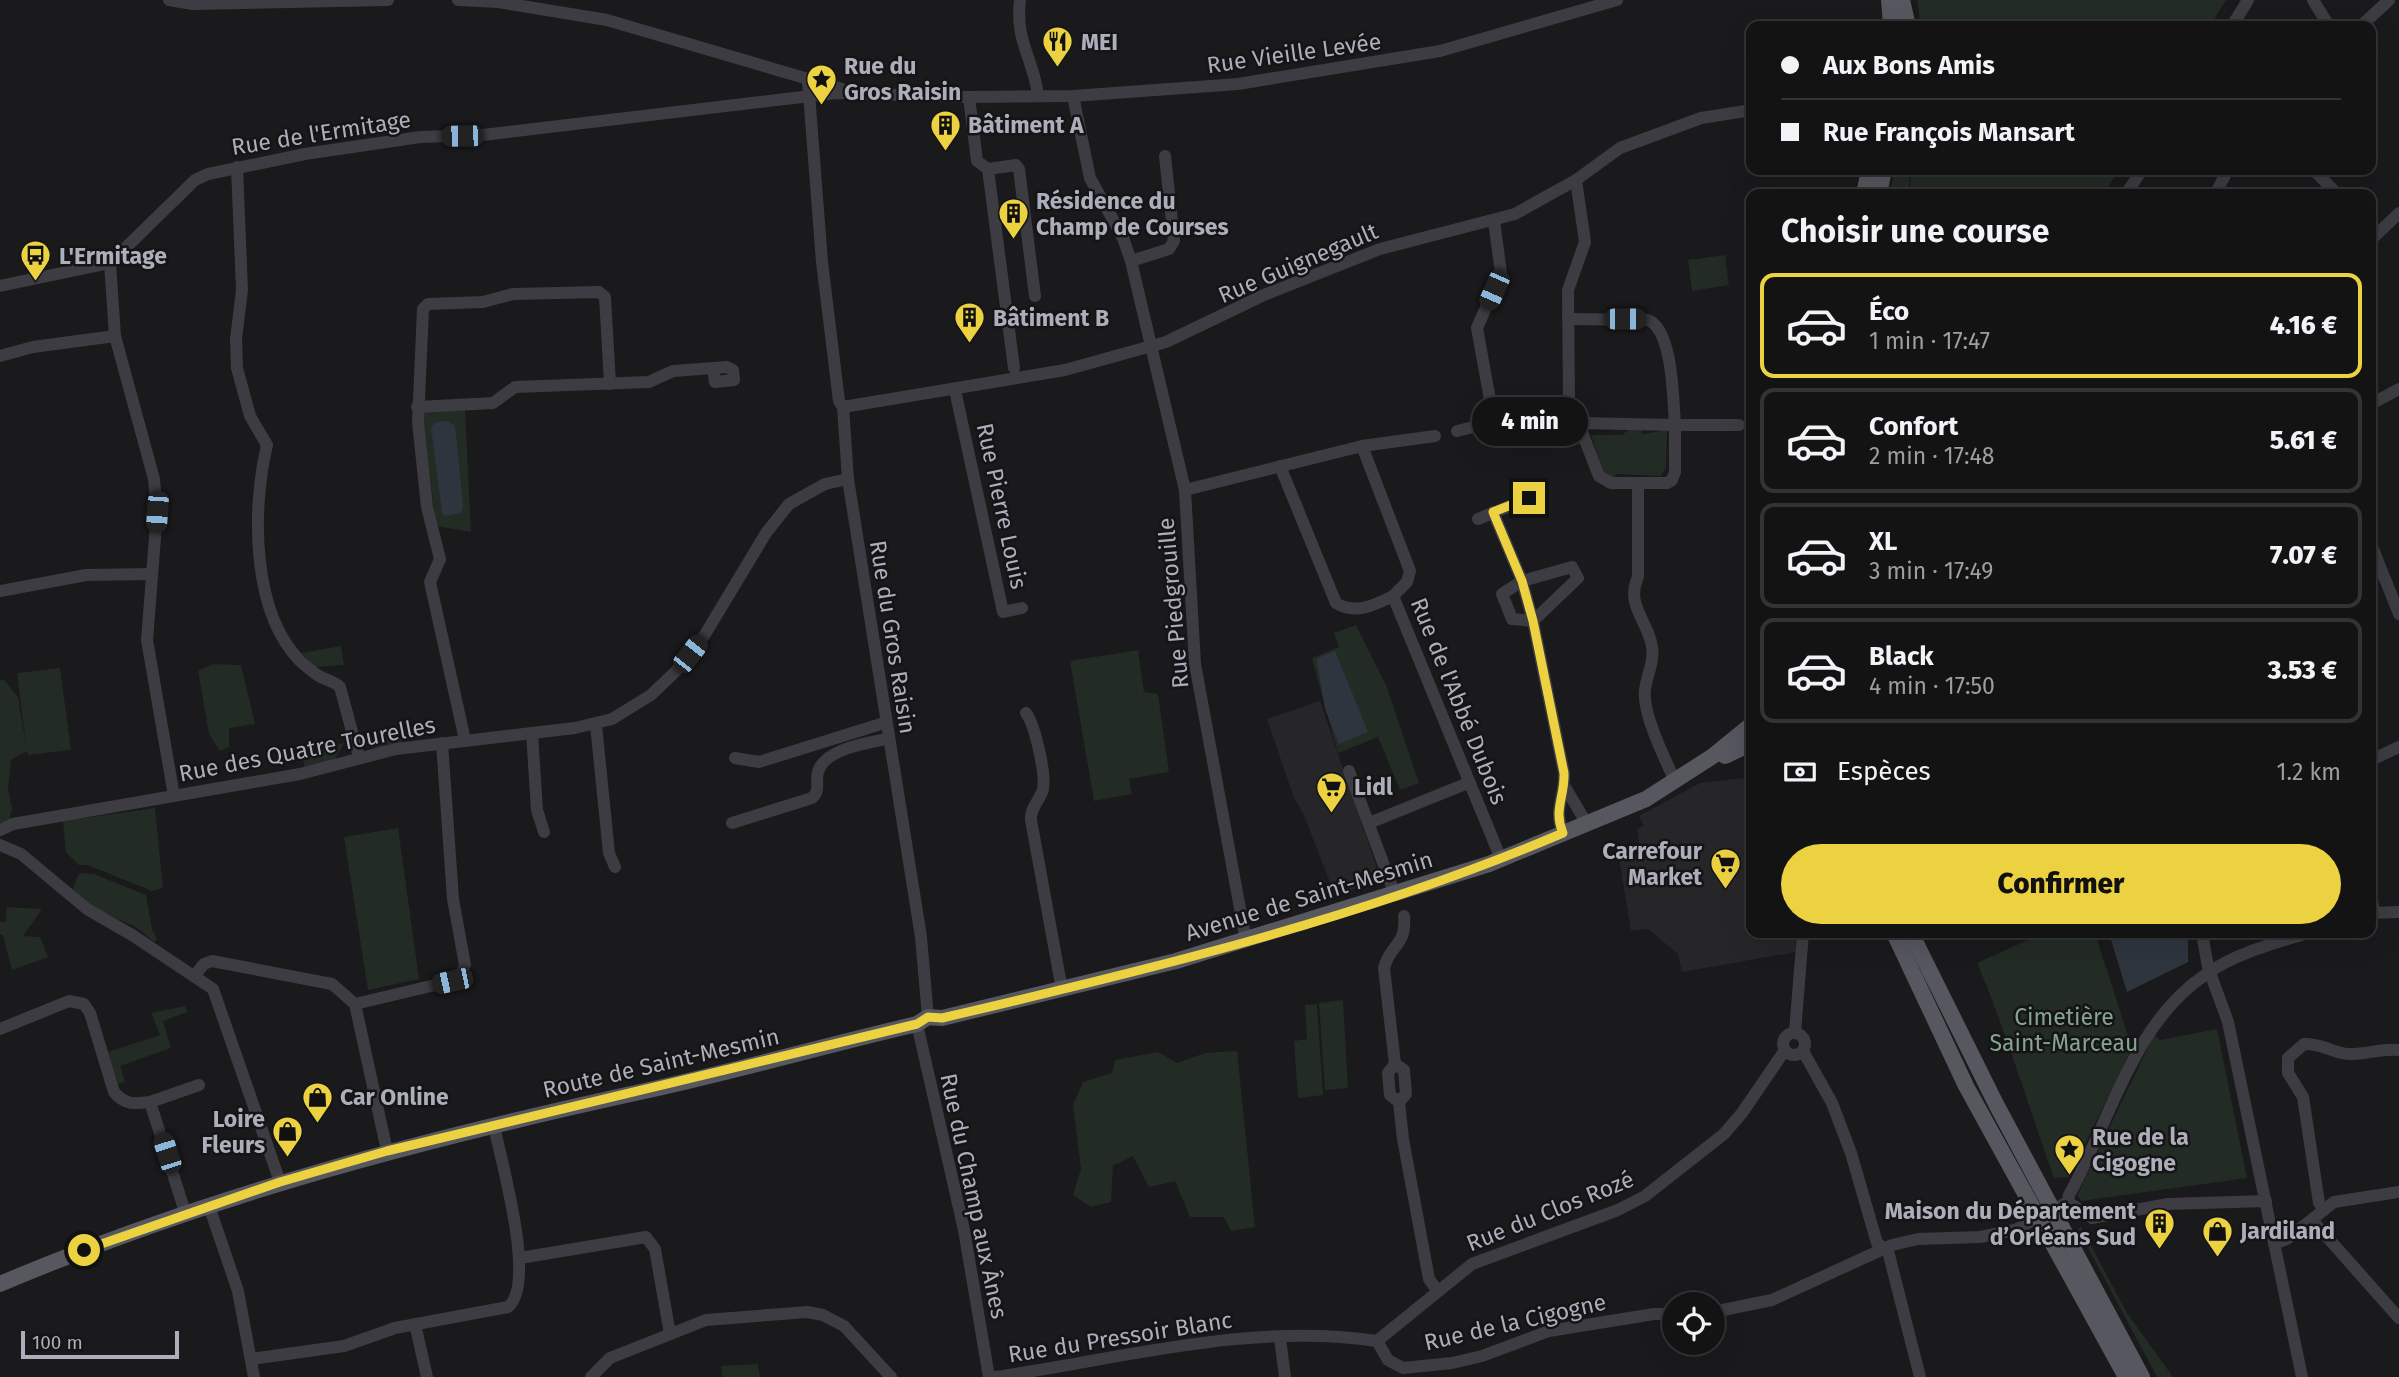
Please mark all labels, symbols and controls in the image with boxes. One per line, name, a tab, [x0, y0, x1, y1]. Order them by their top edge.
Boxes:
restaurant icon: MEI	[1041, 25, 1075, 69]
street label: Rue Vieille Levée	[1205, 27, 1383, 79]
place label: MEI	[1081, 28, 1118, 56]
text: Aux Bons Amis	[1823, 50, 1995, 81]
place label: Rue du Gros Raisin	[844, 52, 961, 106]
place icon: Rue du Gros Raisin	[804, 62, 838, 106]
street label: Rue de l'Ermitage	[229, 105, 413, 161]
building icon: Bâtiment A	[928, 108, 962, 152]
place label: Bâtiment A	[968, 111, 1084, 139]
text: Rue François Mansart	[1823, 117, 2075, 148]
car	[441, 125, 484, 147]
place label: Résidence du Champ de Courses	[1036, 187, 1229, 241]
building icon: Résidence du Champ de Courses	[996, 197, 1030, 241]
text: Choisir une course	[1781, 212, 2049, 250]
street label: Rue Guignegault	[1214, 216, 1383, 309]
bus stop icon: L'Ermitage	[19, 239, 53, 283]
place label: L'Ermitage	[59, 242, 167, 270]
car	[1476, 267, 1513, 313]
icon: car	[1785, 294, 1848, 357]
text: Éco	[1869, 296, 1909, 327]
building icon: Bâtiment B	[953, 301, 987, 345]
place label: Bâtiment B	[993, 304, 1109, 332]
car	[1605, 309, 1647, 330]
text: 4.16 €	[2270, 310, 2337, 341]
text: 1 min · 17:47	[1869, 327, 1990, 355]
callout: 4 min	[1471, 396, 1587, 446]
text: 4 min	[1501, 407, 1559, 435]
icon: car	[1785, 409, 1848, 472]
text: Confort	[1869, 411, 1958, 442]
street label: Rue Pierre Louis	[971, 420, 1033, 592]
text: 5.61 €	[2270, 425, 2337, 456]
text: 2 min · 17:48	[1869, 442, 1994, 470]
route end	[1513, 482, 1545, 514]
car	[146, 490, 169, 534]
street label: Rue Piedgrouille	[1152, 516, 1194, 690]
icon: car	[1785, 524, 1848, 587]
text: XL	[1869, 526, 1897, 557]
street label: Rue du Gros Raisin	[864, 538, 922, 736]
text: 7.07 €	[2270, 540, 2337, 571]
text: 3 min · 17:49	[1869, 557, 1993, 585]
street label: Rue de l'Abbé Dubois	[1405, 593, 1513, 809]
car	[669, 631, 712, 677]
icon: car	[1785, 639, 1848, 702]
text: Black	[1869, 641, 1934, 672]
text: 3.53 €	[2268, 655, 2337, 686]
text: 4 min · 17:50	[1869, 672, 1995, 700]
street label: Rue des Quatre Tourelles	[176, 710, 438, 788]
icon: cash	[1781, 753, 1819, 791]
text: Espèces	[1837, 756, 1931, 787]
text: 1.2 km	[2277, 758, 2341, 786]
supermarket icon: Lidl	[1314, 770, 1348, 814]
place label: Lidl	[1354, 773, 1393, 801]
place label: Carrefour Market	[1602, 837, 1703, 891]
button: Confirmer	[1781, 844, 2341, 924]
street label: Avenue de Saint-Mesmin	[1182, 845, 1436, 947]
supermarket icon: Carrefour Market	[1708, 847, 1742, 891]
car	[430, 966, 475, 996]
park label: Cimetière Saint-Marceau	[1990, 1003, 2139, 1057]
street label: Route de Saint-Mesmin	[540, 1022, 782, 1104]
street label: Rue du Champ aux Ânes	[934, 1071, 1014, 1321]
shop icon: Car Online	[300, 1080, 334, 1124]
place label: Car Online	[340, 1083, 449, 1111]
place label: Loire Fleurs	[201, 1105, 265, 1159]
shop icon: Loire Fleurs	[271, 1115, 305, 1159]
place label: Rue de la Cigogne	[2092, 1123, 2189, 1177]
car	[151, 1130, 184, 1176]
place icon: Rue de la Cigogne	[2052, 1133, 2086, 1177]
street label: Rue du Clos Rozé	[1462, 1165, 1638, 1257]
place label: Maison du Département d’Orléans Sud	[1885, 1197, 2137, 1251]
building icon: Maison du Département d’Orléans Sud	[2142, 1207, 2176, 1251]
shop icon: Jardiland	[2200, 1214, 2234, 1258]
place label: Jardiland	[2239, 1217, 2335, 1245]
route start	[68, 1234, 100, 1266]
street label: Rue de la Cigogne	[1421, 1287, 1609, 1357]
map controls	[1662, 1292, 1725, 1355]
button: locate	[1662, 1292, 1725, 1355]
street label: Rue du Pressoir Blanc	[1006, 1305, 1234, 1369]
scale bar	[21, 1328, 178, 1360]
text: 100 m	[32, 1331, 83, 1354]

